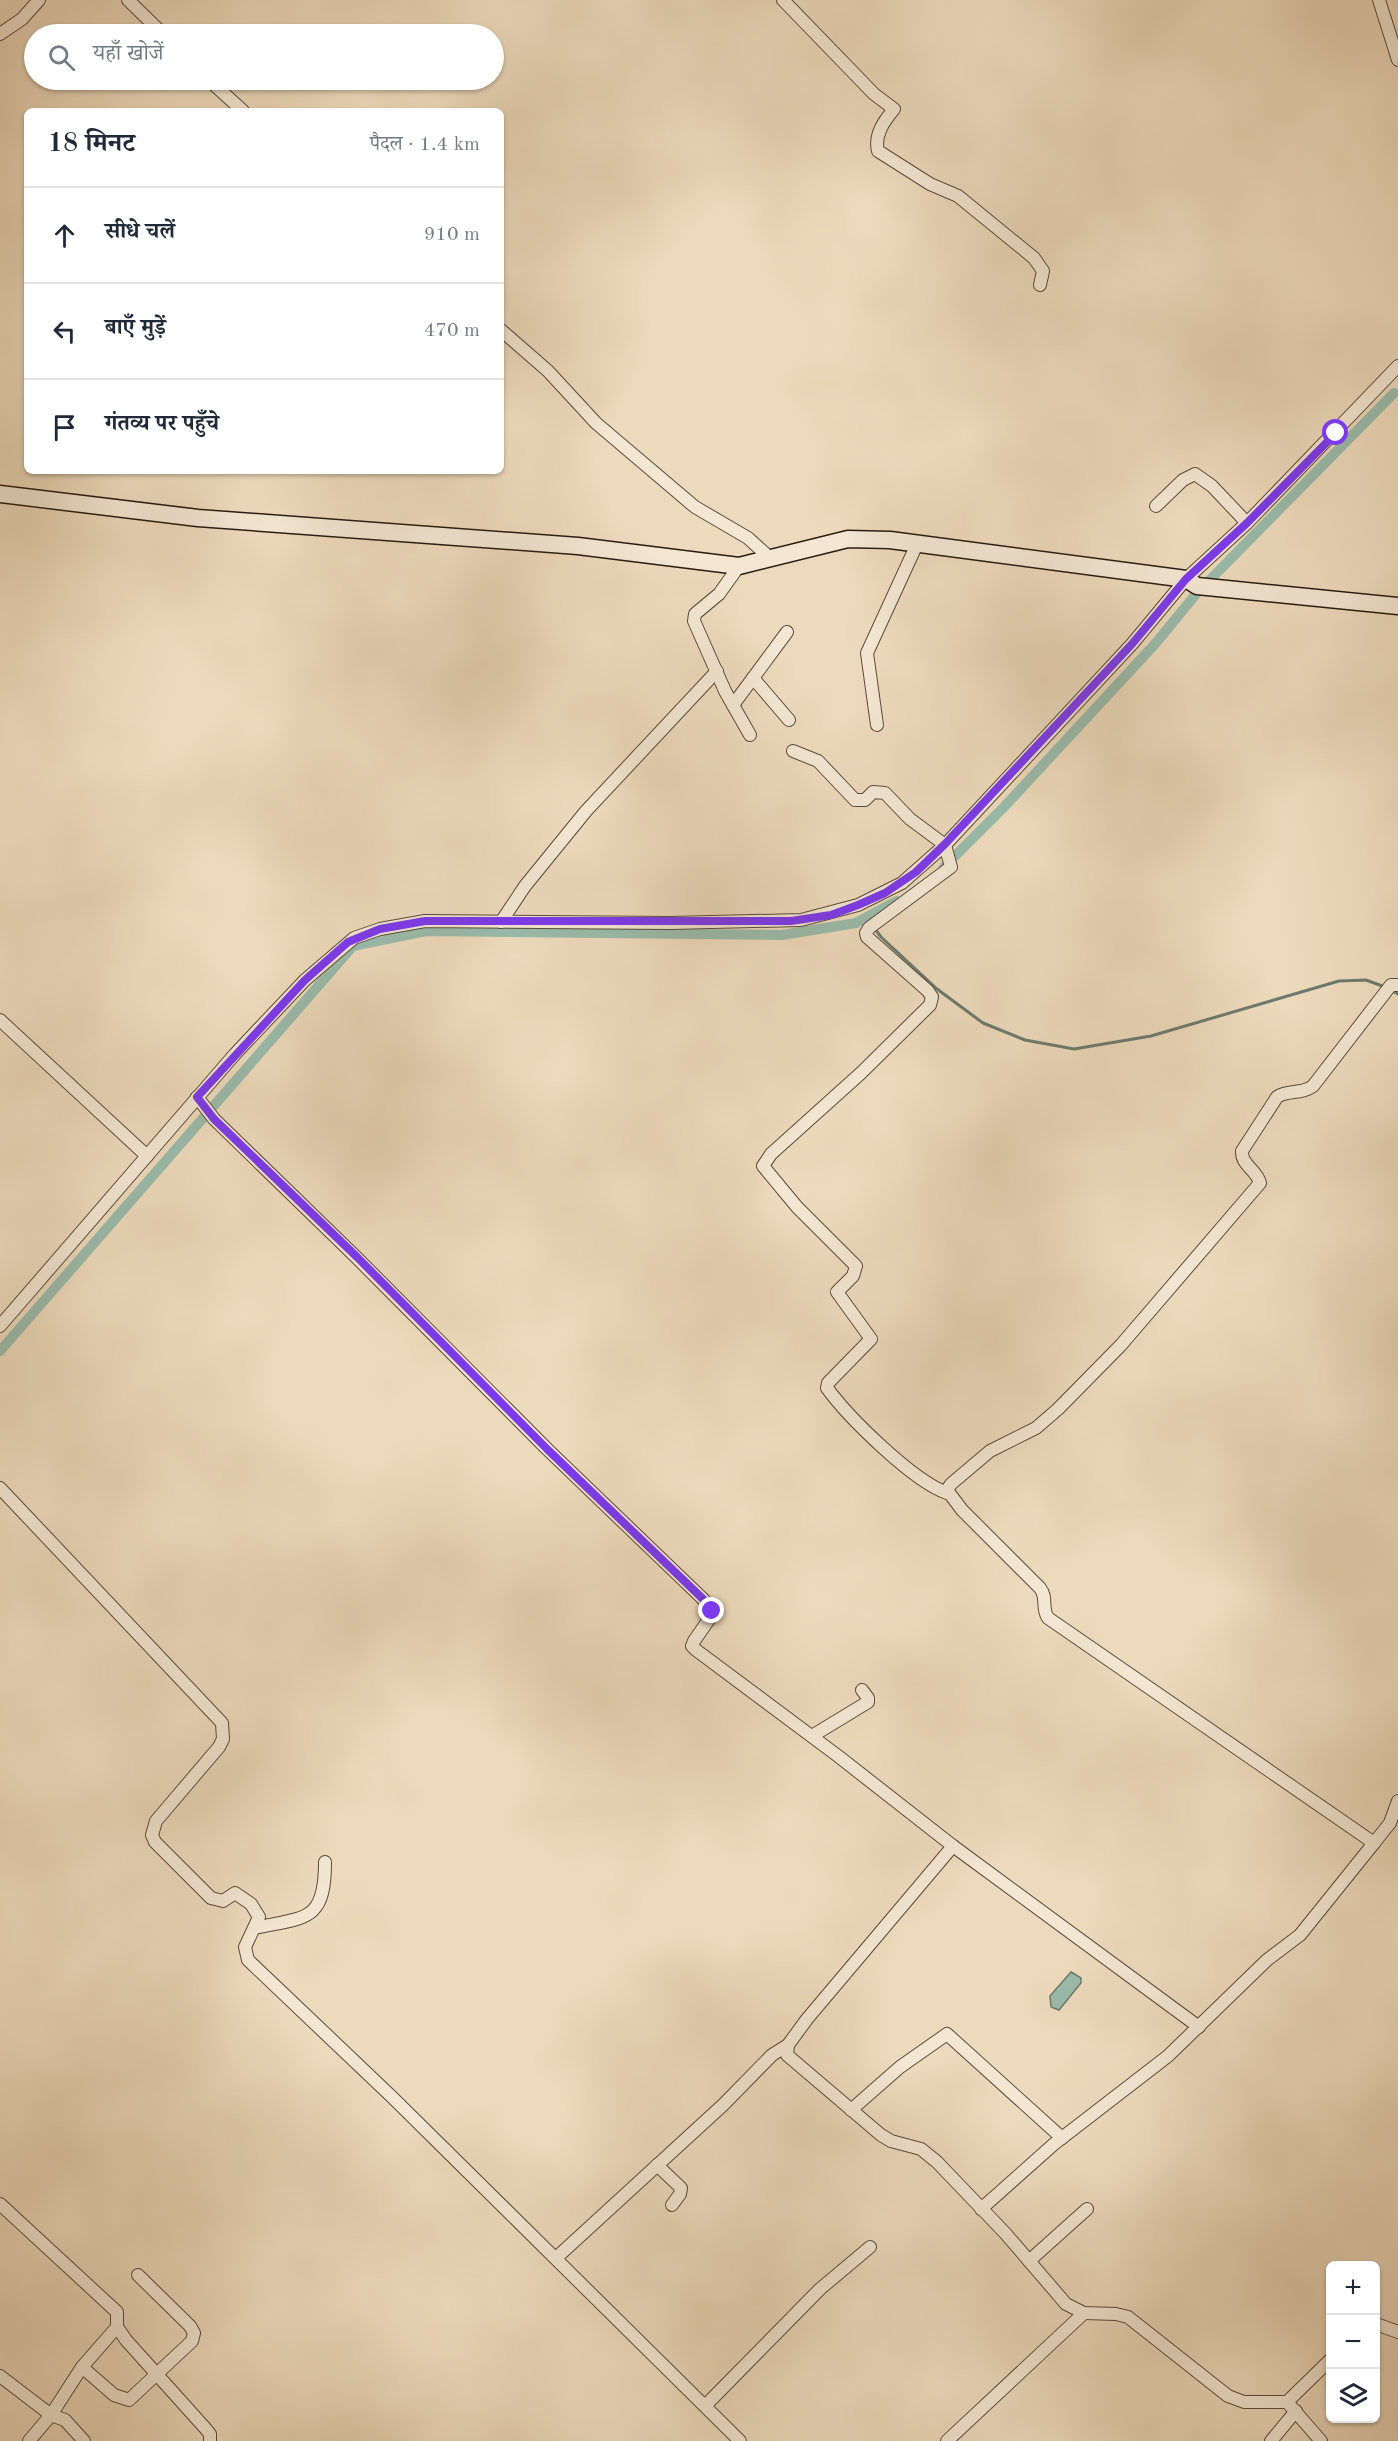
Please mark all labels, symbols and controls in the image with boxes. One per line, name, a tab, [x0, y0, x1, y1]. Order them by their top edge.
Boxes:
search box	[24, 24, 504, 90]
icon: search	[45, 41, 78, 74]
text: यहाँ खोजें	[93, 43, 164, 65]
text: 18 मिनट	[48, 131, 135, 157]
text: पैदल · 1.4 km	[370, 135, 480, 155]
icon: ahead	[48, 219, 81, 252]
text: सीधे चलें	[105, 221, 175, 243]
text: 910 m	[424, 225, 480, 245]
icon: left	[48, 315, 81, 348]
text: बाएँ मुड़ें	[105, 317, 166, 339]
text: 470 m	[424, 321, 480, 341]
icon: arrive	[48, 411, 81, 444]
text: गंतव्य पर पहुँचे	[105, 413, 219, 435]
route start	[1322, 419, 1348, 445]
route end	[698, 1597, 724, 1623]
map controls	[1326, 2261, 1380, 2423]
button: +	[1326, 2261, 1380, 2315]
button: −	[1326, 2315, 1380, 2369]
button: layers	[1326, 2369, 1380, 2423]

